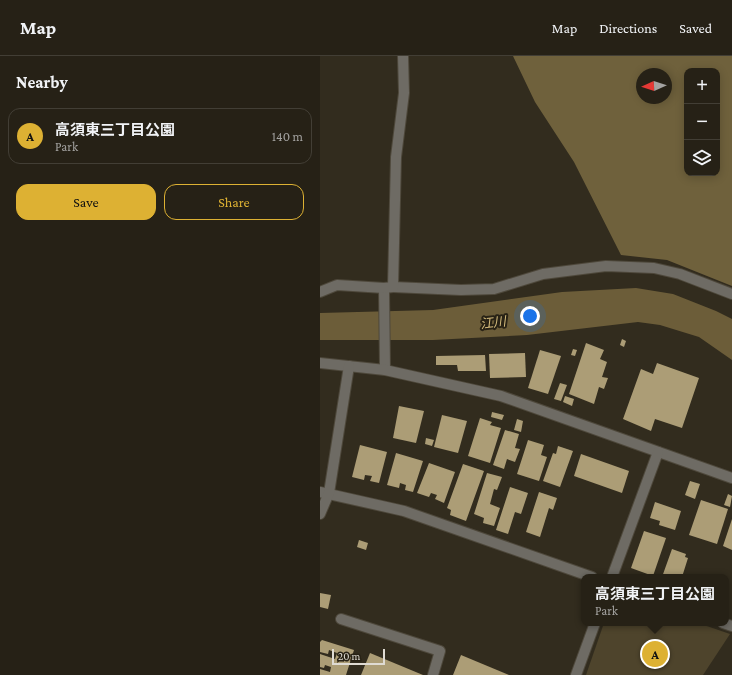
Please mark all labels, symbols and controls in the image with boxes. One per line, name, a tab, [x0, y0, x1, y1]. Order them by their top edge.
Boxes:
text: Map	[20, 17, 56, 38]
text: Map	[552, 20, 577, 36]
text: Directions	[599, 20, 657, 36]
text: Saved	[679, 20, 712, 36]
north arrow	[636, 68, 672, 104]
map controls	[684, 68, 720, 176]
button: +	[684, 68, 720, 104]
text: Nearby	[16, 73, 68, 92]
button: −	[684, 104, 720, 140]
text: 高須東三丁目公園	[55, 122, 175, 138]
text: A	[26, 129, 34, 144]
text: 140 m	[272, 129, 303, 144]
text: Park	[55, 139, 78, 154]
button: layers	[684, 140, 720, 176]
button: Save	[16, 184, 156, 220]
button: Share	[164, 184, 304, 220]
your location	[520, 306, 540, 326]
water label: 江川	[479, 313, 509, 332]
popup	[581, 574, 729, 626]
text: 高須東三丁目公園	[595, 586, 715, 602]
text: Park	[595, 603, 618, 618]
pin: A	[642, 639, 668, 669]
scale bar	[332, 647, 385, 666]
text: 20 m	[338, 650, 360, 662]

